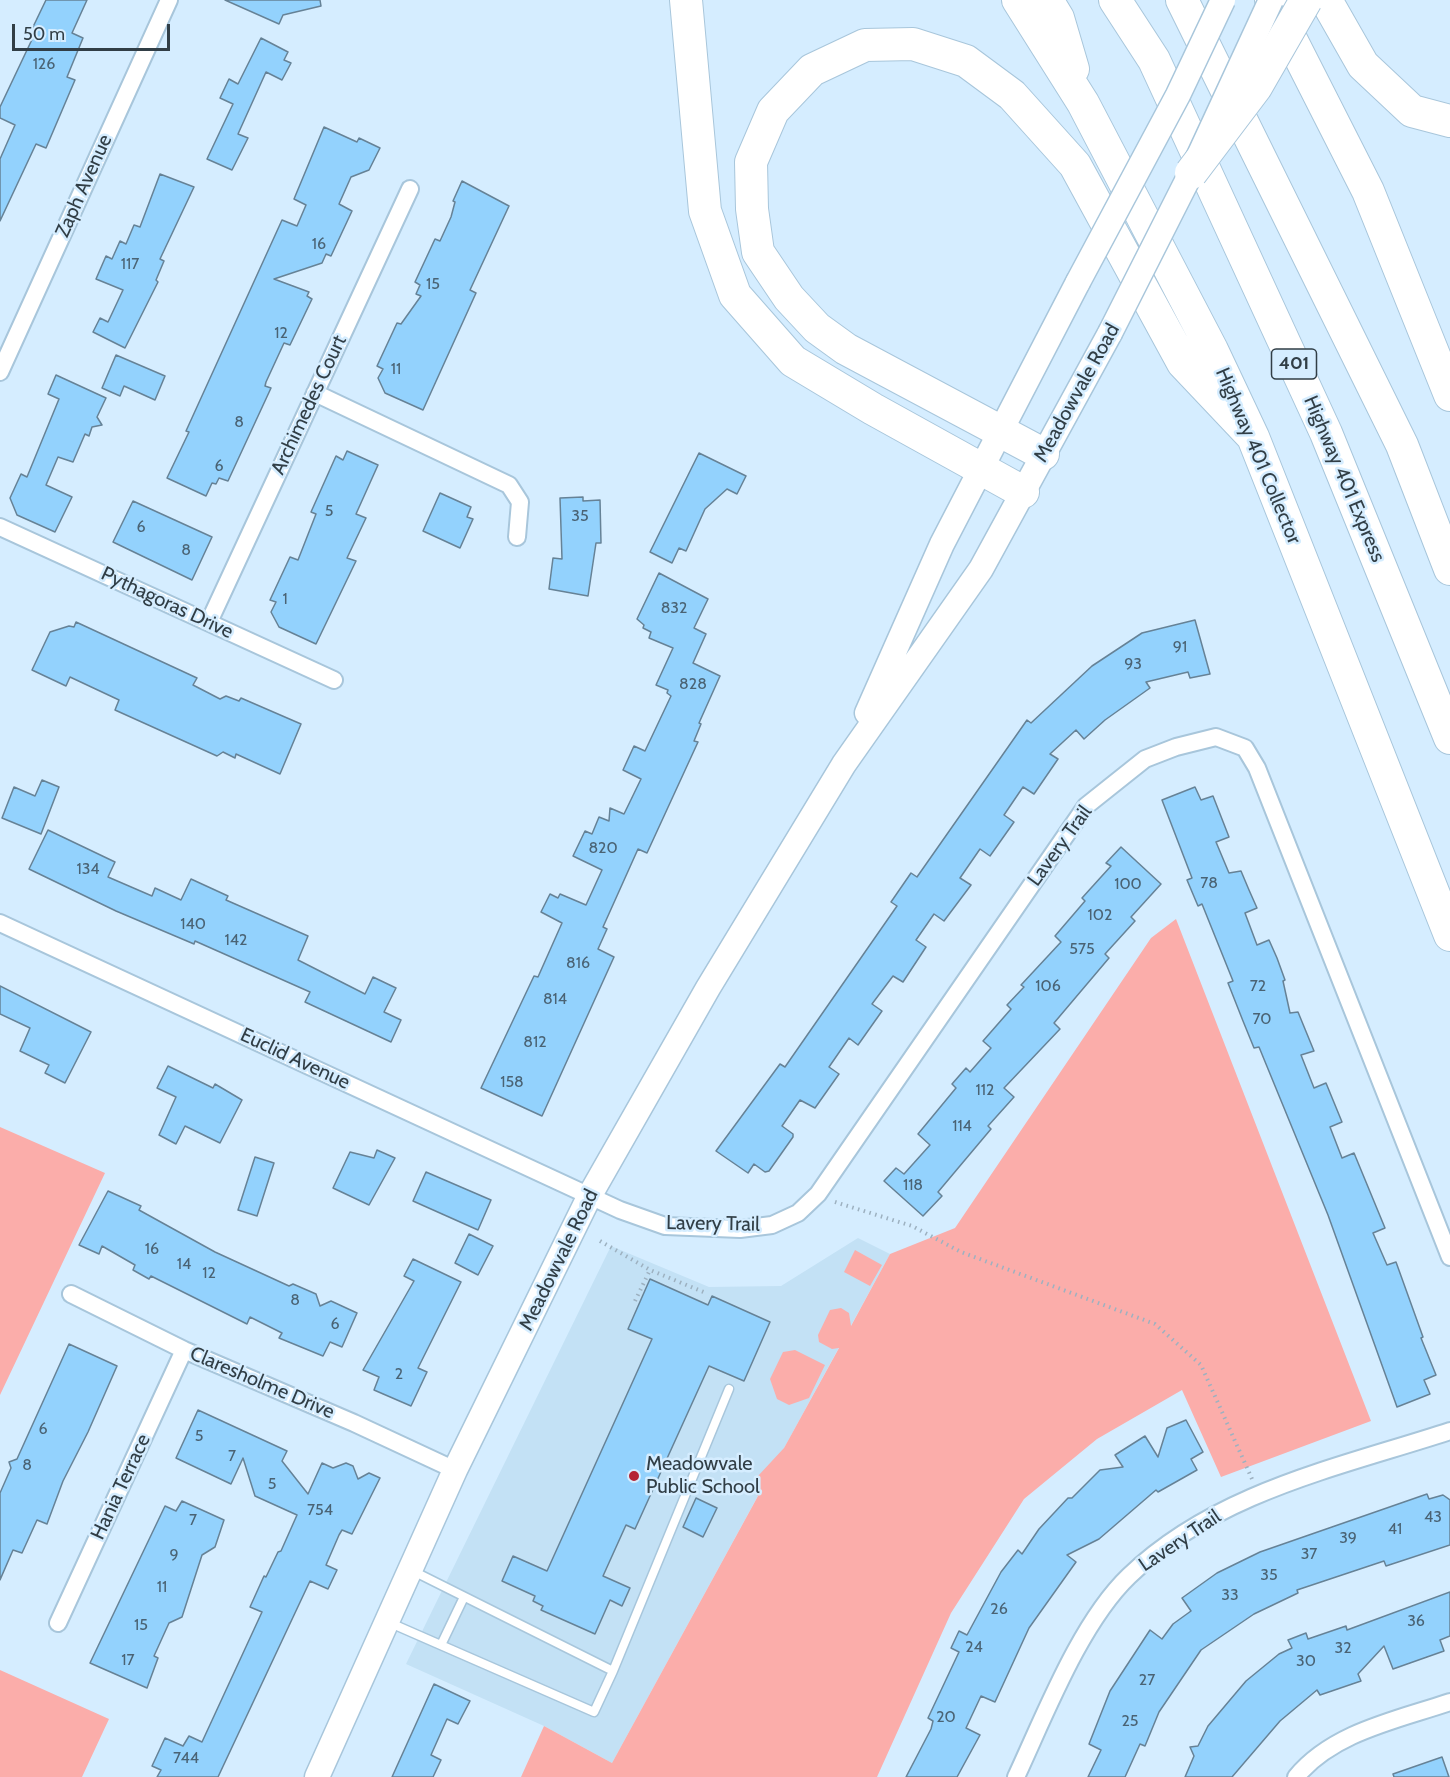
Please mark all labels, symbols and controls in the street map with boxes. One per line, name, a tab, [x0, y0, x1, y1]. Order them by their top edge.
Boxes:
scale bar	[15, 12, 172, 50]
text: 50 m	[23, 23, 65, 45]
house number: 126	[33, 54, 55, 74]
street label: Zaph Avenue	[51, 131, 117, 241]
house number: 16	[312, 234, 326, 254]
house number: 117	[121, 254, 139, 274]
house number: 15	[426, 274, 440, 294]
street label: Meadowvale Road	[1029, 320, 1125, 466]
house number: 12	[274, 323, 288, 343]
street label: Archimedes Court	[266, 331, 352, 479]
road number: 401	[1272, 349, 1316, 379]
house number: 11	[391, 359, 401, 379]
street label: Highway 401 Collector	[1210, 364, 1306, 548]
street label: Highway 401 Express	[1298, 392, 1390, 566]
house number: 8	[234, 412, 244, 432]
house number: 6	[214, 456, 224, 476]
house number: 5	[325, 501, 333, 521]
house number: 35	[571, 506, 589, 526]
house number: 6	[136, 517, 146, 537]
house number: 8	[181, 540, 191, 560]
street label: Pythagoras Drive	[97, 562, 237, 644]
house number: 1	[282, 589, 288, 609]
house number: 832	[661, 598, 687, 618]
house number: 91	[1173, 637, 1187, 657]
house number: 93	[1124, 654, 1142, 674]
house number: 828	[679, 674, 707, 694]
street label: Lavery Trail	[1023, 801, 1097, 891]
house number: 820	[588, 838, 618, 858]
house number: 134	[76, 859, 100, 879]
house number: 78	[1200, 873, 1218, 893]
house number: 100	[1114, 874, 1142, 894]
house number: 102	[1088, 905, 1112, 925]
house number: 140	[180, 914, 206, 934]
house number: 142	[225, 930, 247, 950]
house number: 575	[1069, 939, 1095, 959]
house number: 816	[566, 953, 590, 973]
house number: 106	[1035, 976, 1061, 996]
house number: 72	[1250, 976, 1266, 996]
house number: 814	[543, 989, 567, 1009]
house number: 70	[1252, 1009, 1272, 1029]
street label: Euclid Avenue	[236, 1023, 354, 1095]
house number: 812	[523, 1032, 547, 1052]
house number: 158	[500, 1072, 524, 1092]
house number: 112	[976, 1080, 994, 1100]
house number: 114	[952, 1116, 972, 1136]
house number: 118	[903, 1175, 923, 1195]
street label: Meadowvale Road	[514, 1185, 604, 1335]
street label: Lavery Trail	[666, 1211, 760, 1237]
house number: 16	[145, 1239, 159, 1259]
house number: 14	[177, 1254, 191, 1274]
house number: 12	[202, 1263, 216, 1283]
house number: 8	[290, 1290, 300, 1310]
house number: 6	[330, 1314, 340, 1334]
street label: Claresholme Drive	[186, 1342, 338, 1424]
house number: 2	[395, 1364, 403, 1384]
house number: 6	[38, 1419, 48, 1439]
house number: 5	[195, 1426, 203, 1446]
street label: Hania Terrace	[86, 1430, 156, 1544]
house number: 7	[228, 1446, 236, 1466]
place label: Meadowvale Public School	[646, 1452, 760, 1499]
house number: 8	[22, 1455, 32, 1475]
marker: Meadowvale Public School	[627, 1469, 641, 1483]
house number: 5	[268, 1474, 276, 1494]
house number: 754	[307, 1500, 333, 1520]
street label: Lavery Trail	[1134, 1505, 1226, 1577]
house number: 43	[1424, 1507, 1442, 1527]
house number: 7	[189, 1510, 197, 1530]
house number: 41	[1388, 1519, 1402, 1539]
house number: 39	[1339, 1528, 1357, 1548]
house number: 37	[1301, 1544, 1317, 1564]
house number: 9	[169, 1545, 179, 1565]
house number: 35	[1260, 1565, 1278, 1585]
house number: 11	[157, 1577, 167, 1597]
house number: 33	[1221, 1585, 1239, 1605]
house number: 26	[990, 1599, 1008, 1619]
house number: 36	[1407, 1611, 1425, 1631]
house number: 15	[134, 1615, 148, 1635]
house number: 24	[965, 1637, 983, 1657]
house number: 32	[1334, 1638, 1352, 1658]
house number: 17	[121, 1650, 135, 1670]
house number: 30	[1296, 1651, 1316, 1671]
house number: 27	[1139, 1670, 1155, 1690]
house number: 20	[936, 1707, 956, 1727]
house number: 25	[1121, 1711, 1139, 1731]
house number: 744	[173, 1748, 199, 1768]

